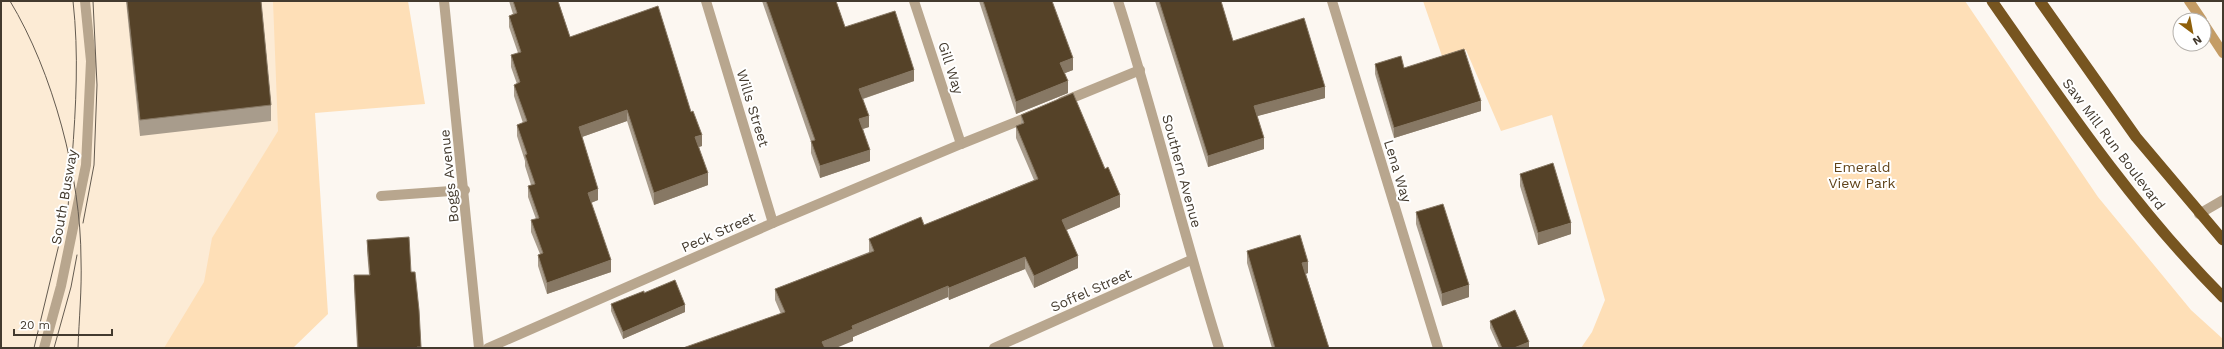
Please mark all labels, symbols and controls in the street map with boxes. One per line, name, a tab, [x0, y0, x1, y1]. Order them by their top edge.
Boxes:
north arrow	[2172, 12, 2212, 52]
text: N	[2190, 32, 2204, 48]
street label: Gill Way	[935, 40, 967, 97]
street label: Wills Street	[734, 67, 772, 149]
street label: Saw Mill Run Boulevard	[2059, 75, 2169, 213]
street label: Southern Avenue	[1159, 113, 1205, 229]
street label: Boggs Avenue	[436, 129, 462, 223]
street label: Lena Way	[1381, 138, 1415, 205]
street label: South Busway	[48, 147, 80, 246]
park label: Emerald View Park	[1829, 159, 1896, 191]
street label: Peck Street	[679, 209, 757, 255]
street label: Soffel Street	[1048, 265, 1134, 315]
scale bar	[14, 311, 112, 337]
text: 20 m	[20, 318, 50, 332]

